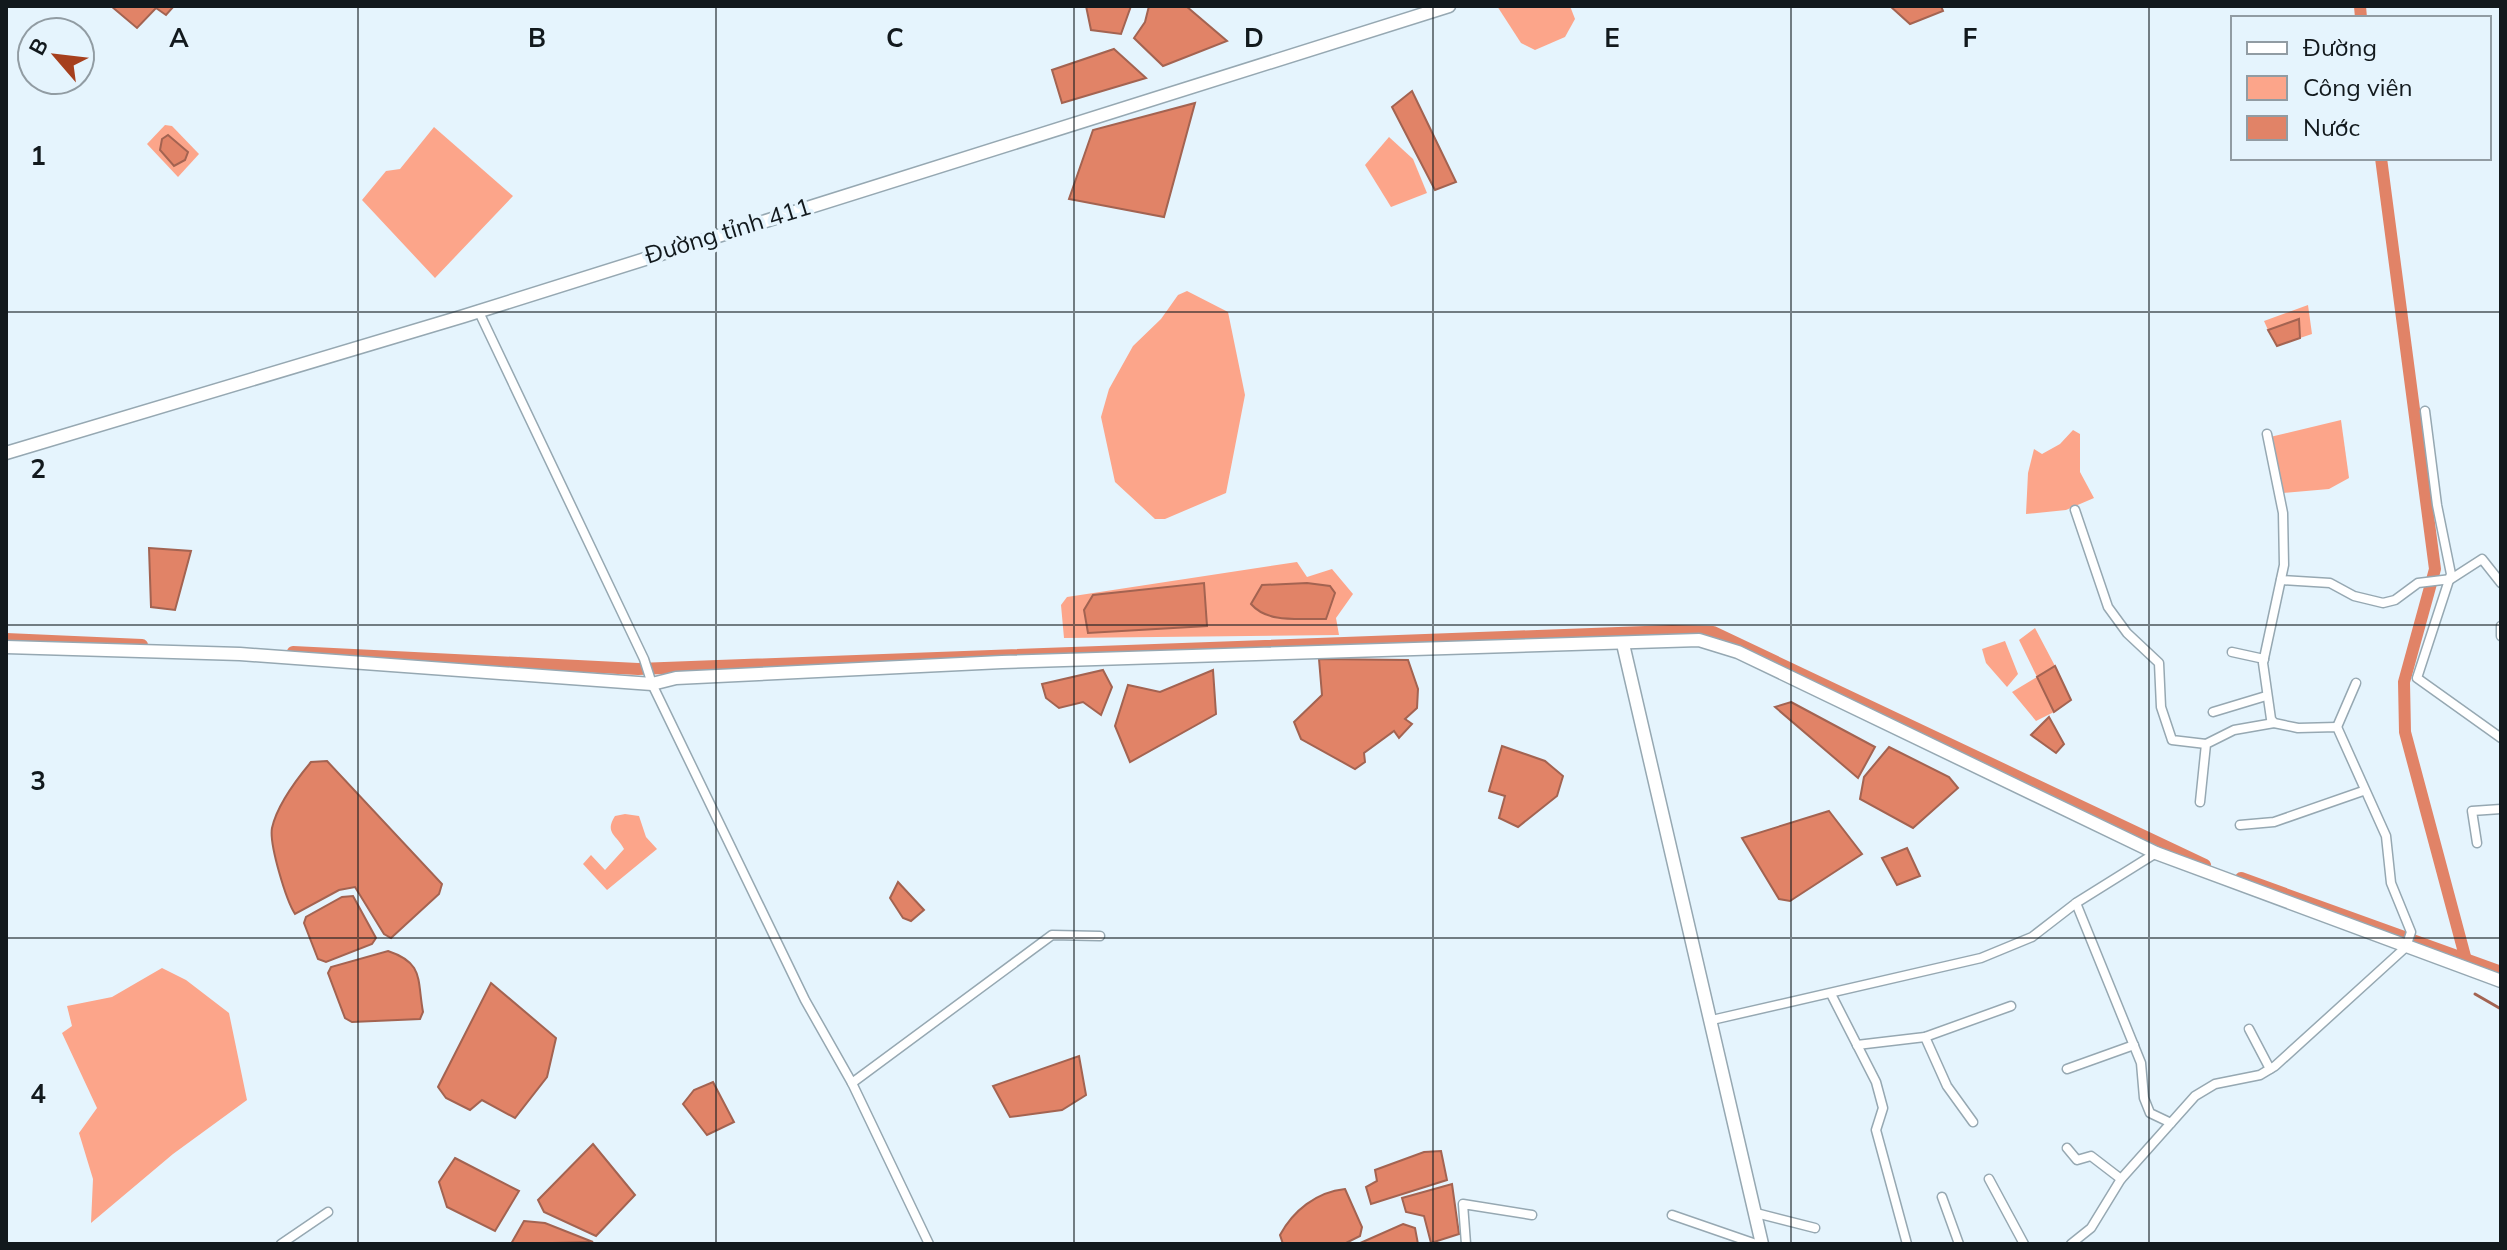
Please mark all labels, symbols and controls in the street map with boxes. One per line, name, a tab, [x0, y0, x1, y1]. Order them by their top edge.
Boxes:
north arrow	[16, 16, 96, 96]
legend	[2231, 16, 2491, 160]
text: A	[169, 21, 189, 54]
text: B	[528, 21, 546, 54]
text: C	[886, 21, 904, 54]
text: D	[1244, 21, 1264, 54]
text: E	[1604, 21, 1620, 54]
text: F	[1963, 21, 1978, 54]
text: Đường	[2303, 32, 2377, 62]
text: B	[22, 33, 54, 60]
text: Công viên	[2303, 72, 2413, 102]
text: Nước	[2303, 112, 2360, 142]
text: 1	[30, 139, 46, 172]
street label: Đường tỉnh 411	[641, 191, 814, 270]
text: 2	[30, 452, 46, 485]
text: 3	[30, 764, 46, 797]
text: 4	[30, 1077, 46, 1110]

